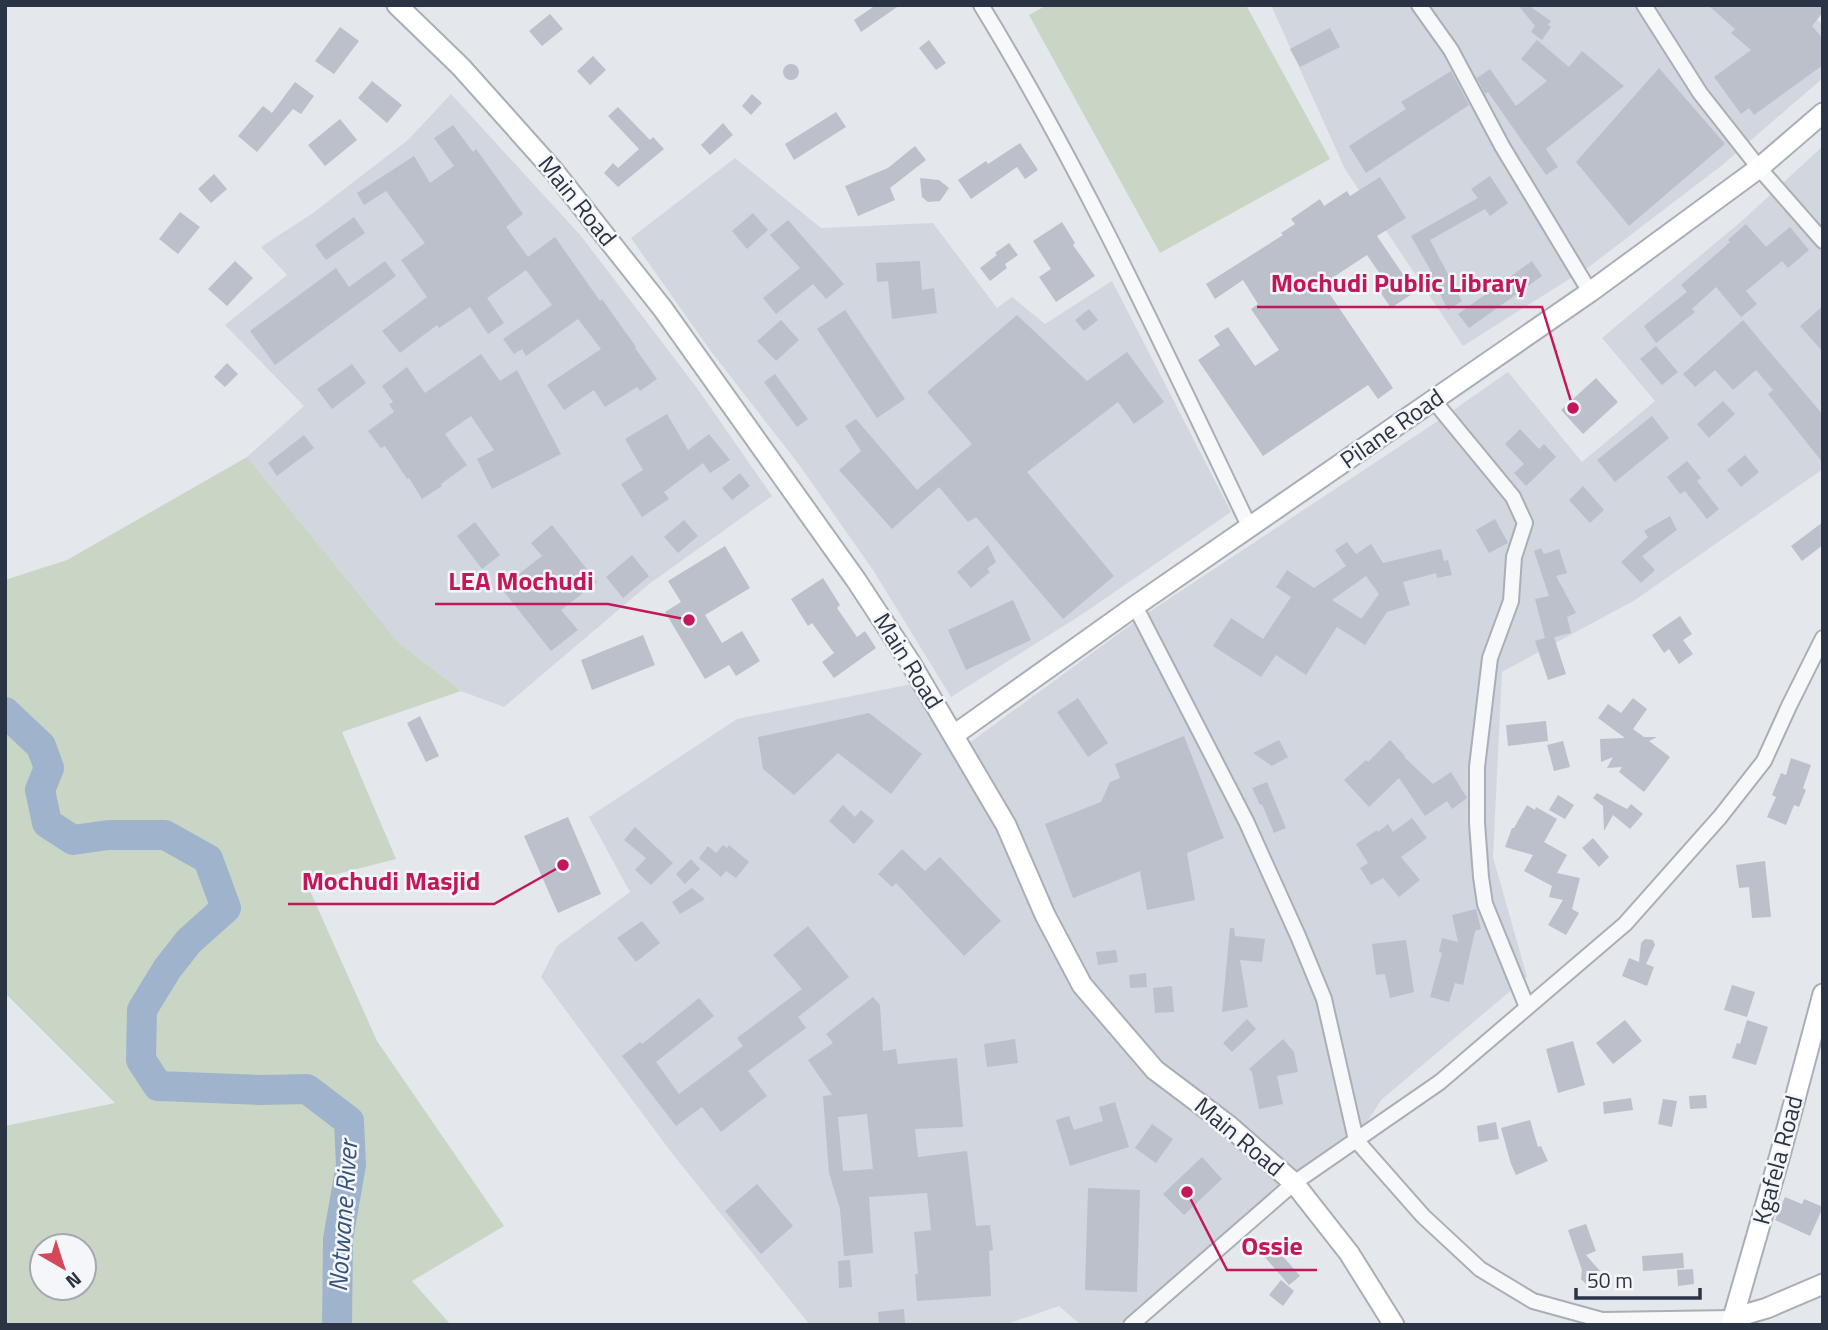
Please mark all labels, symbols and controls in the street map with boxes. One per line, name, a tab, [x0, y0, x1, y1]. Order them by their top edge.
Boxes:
street label: Main Road	[530, 147, 626, 254]
callout: Mochudi Public Library	[1257, 260, 1542, 307]
text: Mochudi Public Library	[1271, 263, 1527, 302]
street label: Pilane Road	[1332, 379, 1451, 477]
callout: LEA Mochudi	[435, 557, 608, 604]
text: LEA Mochudi	[448, 561, 594, 600]
street label: Main Road	[865, 605, 953, 716]
callout: Mochudi Masjid	[288, 857, 494, 904]
text: Mochudi Masjid	[302, 861, 480, 900]
street label: Main Road	[1187, 1088, 1292, 1185]
street label: Kgafela Road	[1743, 1091, 1812, 1228]
water label: Notwane River	[318, 1136, 367, 1293]
callout: Ossie	[1227, 1223, 1317, 1270]
text: Ossie	[1241, 1226, 1303, 1265]
north arrow	[28, 1232, 98, 1302]
scale bar	[1576, 1256, 1700, 1300]
text: 50 m	[1587, 1264, 1633, 1296]
text: N	[60, 1265, 88, 1296]

